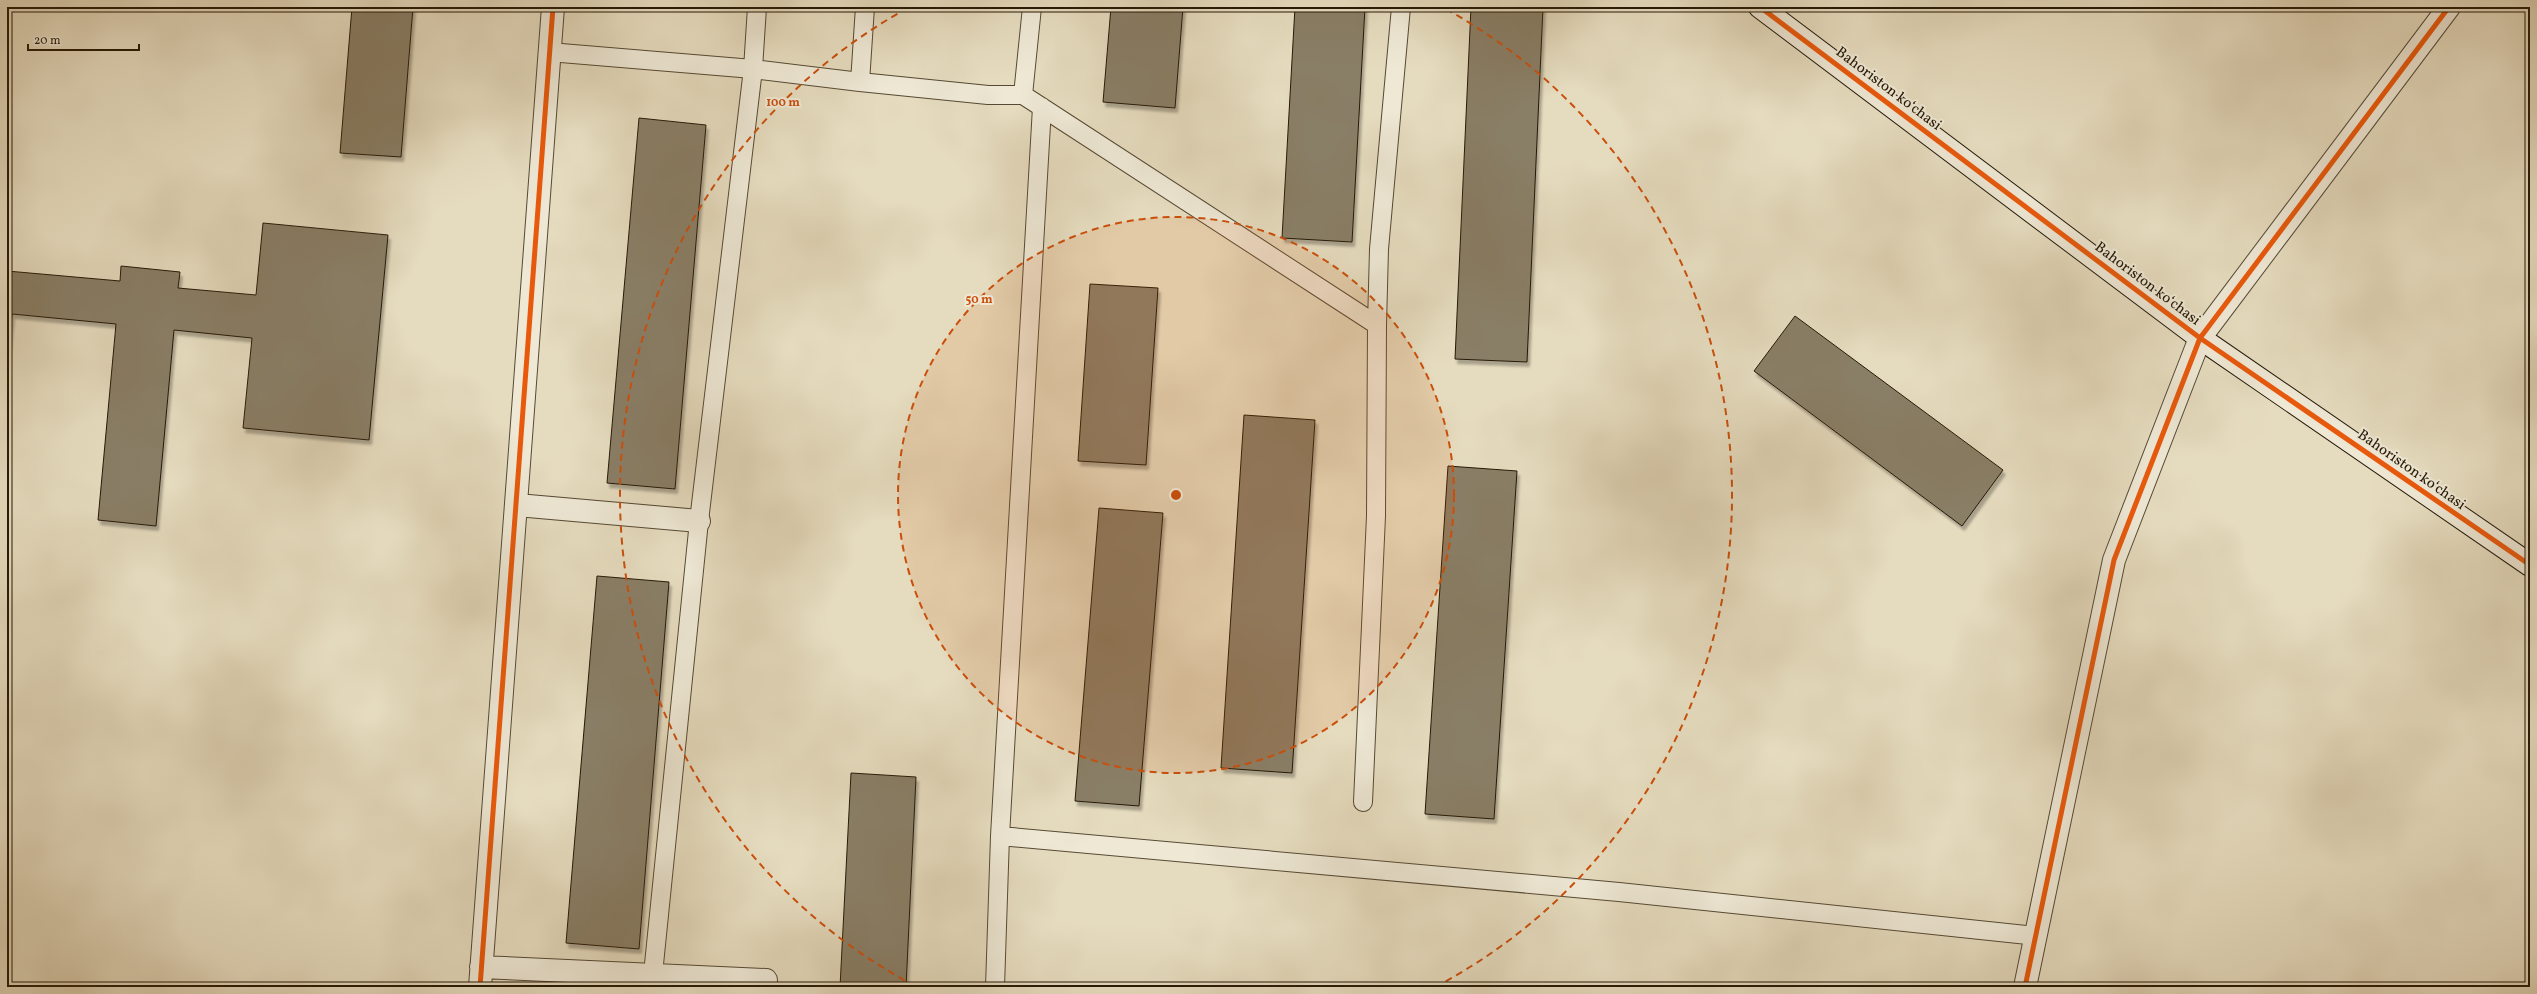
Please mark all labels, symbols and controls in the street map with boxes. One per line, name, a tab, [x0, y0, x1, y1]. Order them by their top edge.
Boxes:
scale bar	[28, 26, 139, 52]
text: 20 m	[34, 33, 61, 49]
street label: Bahoriston ko‘chasi	[1831, 42, 1945, 136]
text: 100 m	[766, 95, 800, 111]
street label: Bahoriston ko‘chasi	[2090, 237, 2204, 331]
text: 50 m	[965, 292, 993, 308]
street label: Bahoriston ko‘chasi	[2353, 425, 2470, 516]
centre of rings	[1169, 488, 1183, 502]

